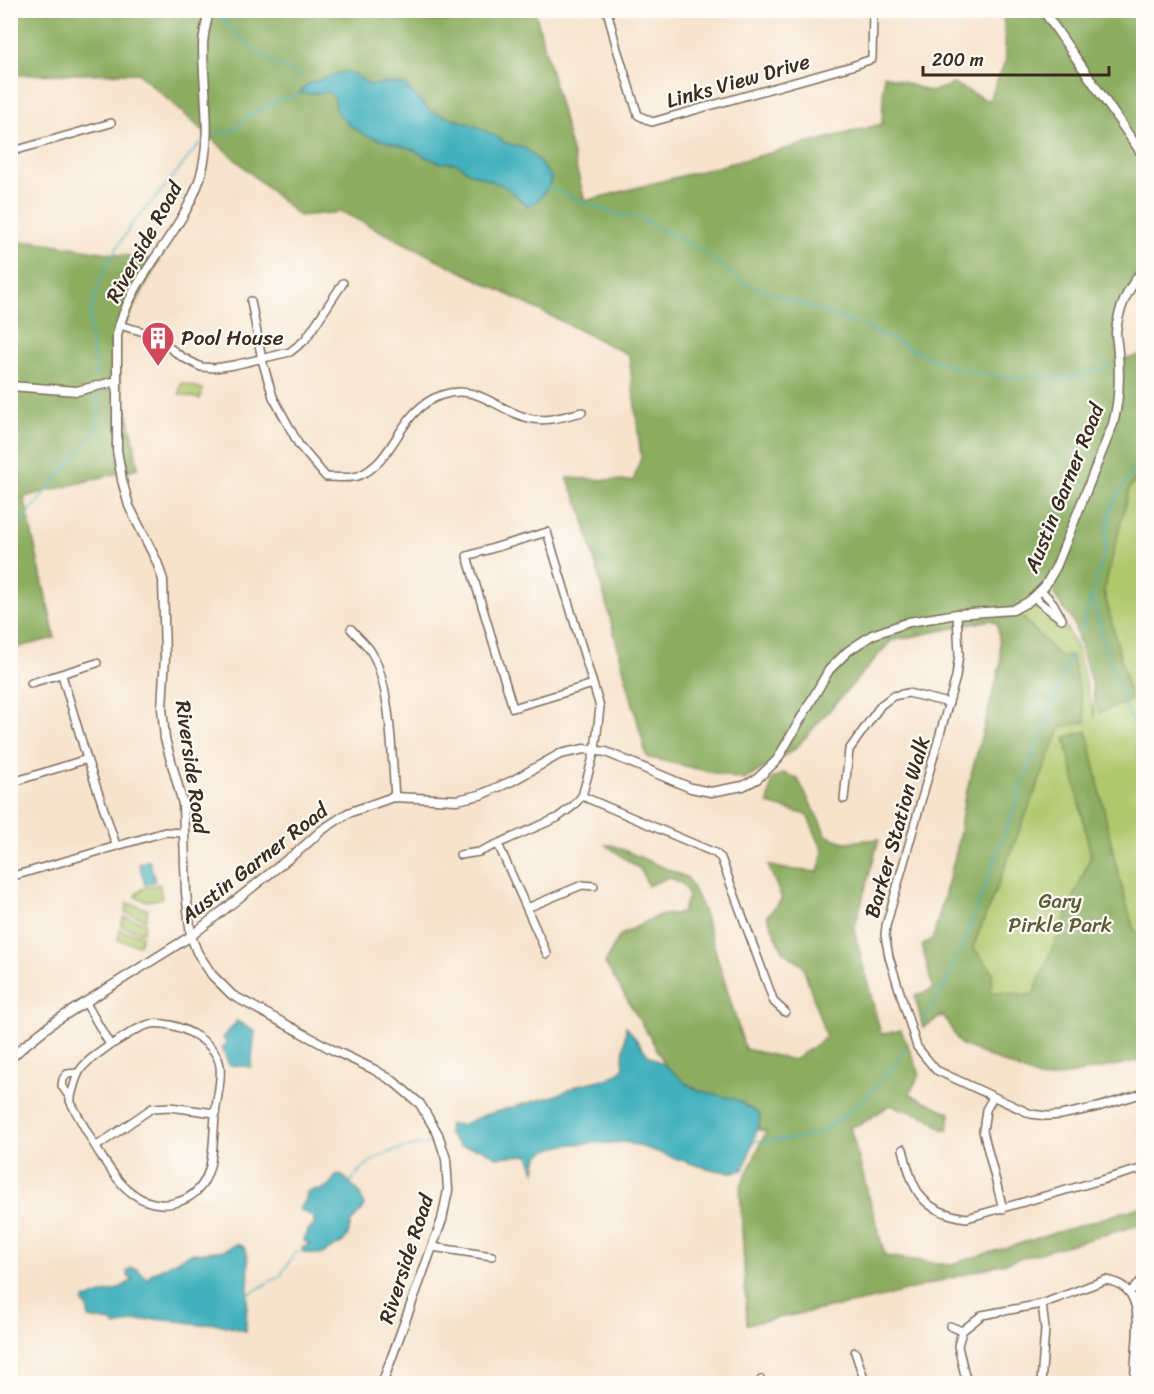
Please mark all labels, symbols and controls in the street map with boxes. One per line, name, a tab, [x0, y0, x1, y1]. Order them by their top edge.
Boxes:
scale bar	[923, 39, 1109, 77]
street label: Links View Drive	[662, 42, 815, 120]
text: 200 m	[932, 44, 984, 76]
street label: Riverside Road	[95, 172, 194, 310]
place label: Pool House	[181, 319, 284, 357]
building icon: Pool House	[140, 320, 176, 367]
street label: Austin Garner Road	[1012, 396, 1116, 579]
street label: Riverside Road	[164, 698, 220, 838]
street label: Barker Station Walk	[853, 732, 941, 922]
street label: Austin Garner Road	[171, 791, 338, 934]
park label: Gary Pirkle Park	[1008, 882, 1112, 944]
street label: Riverside Road	[367, 1187, 445, 1329]

